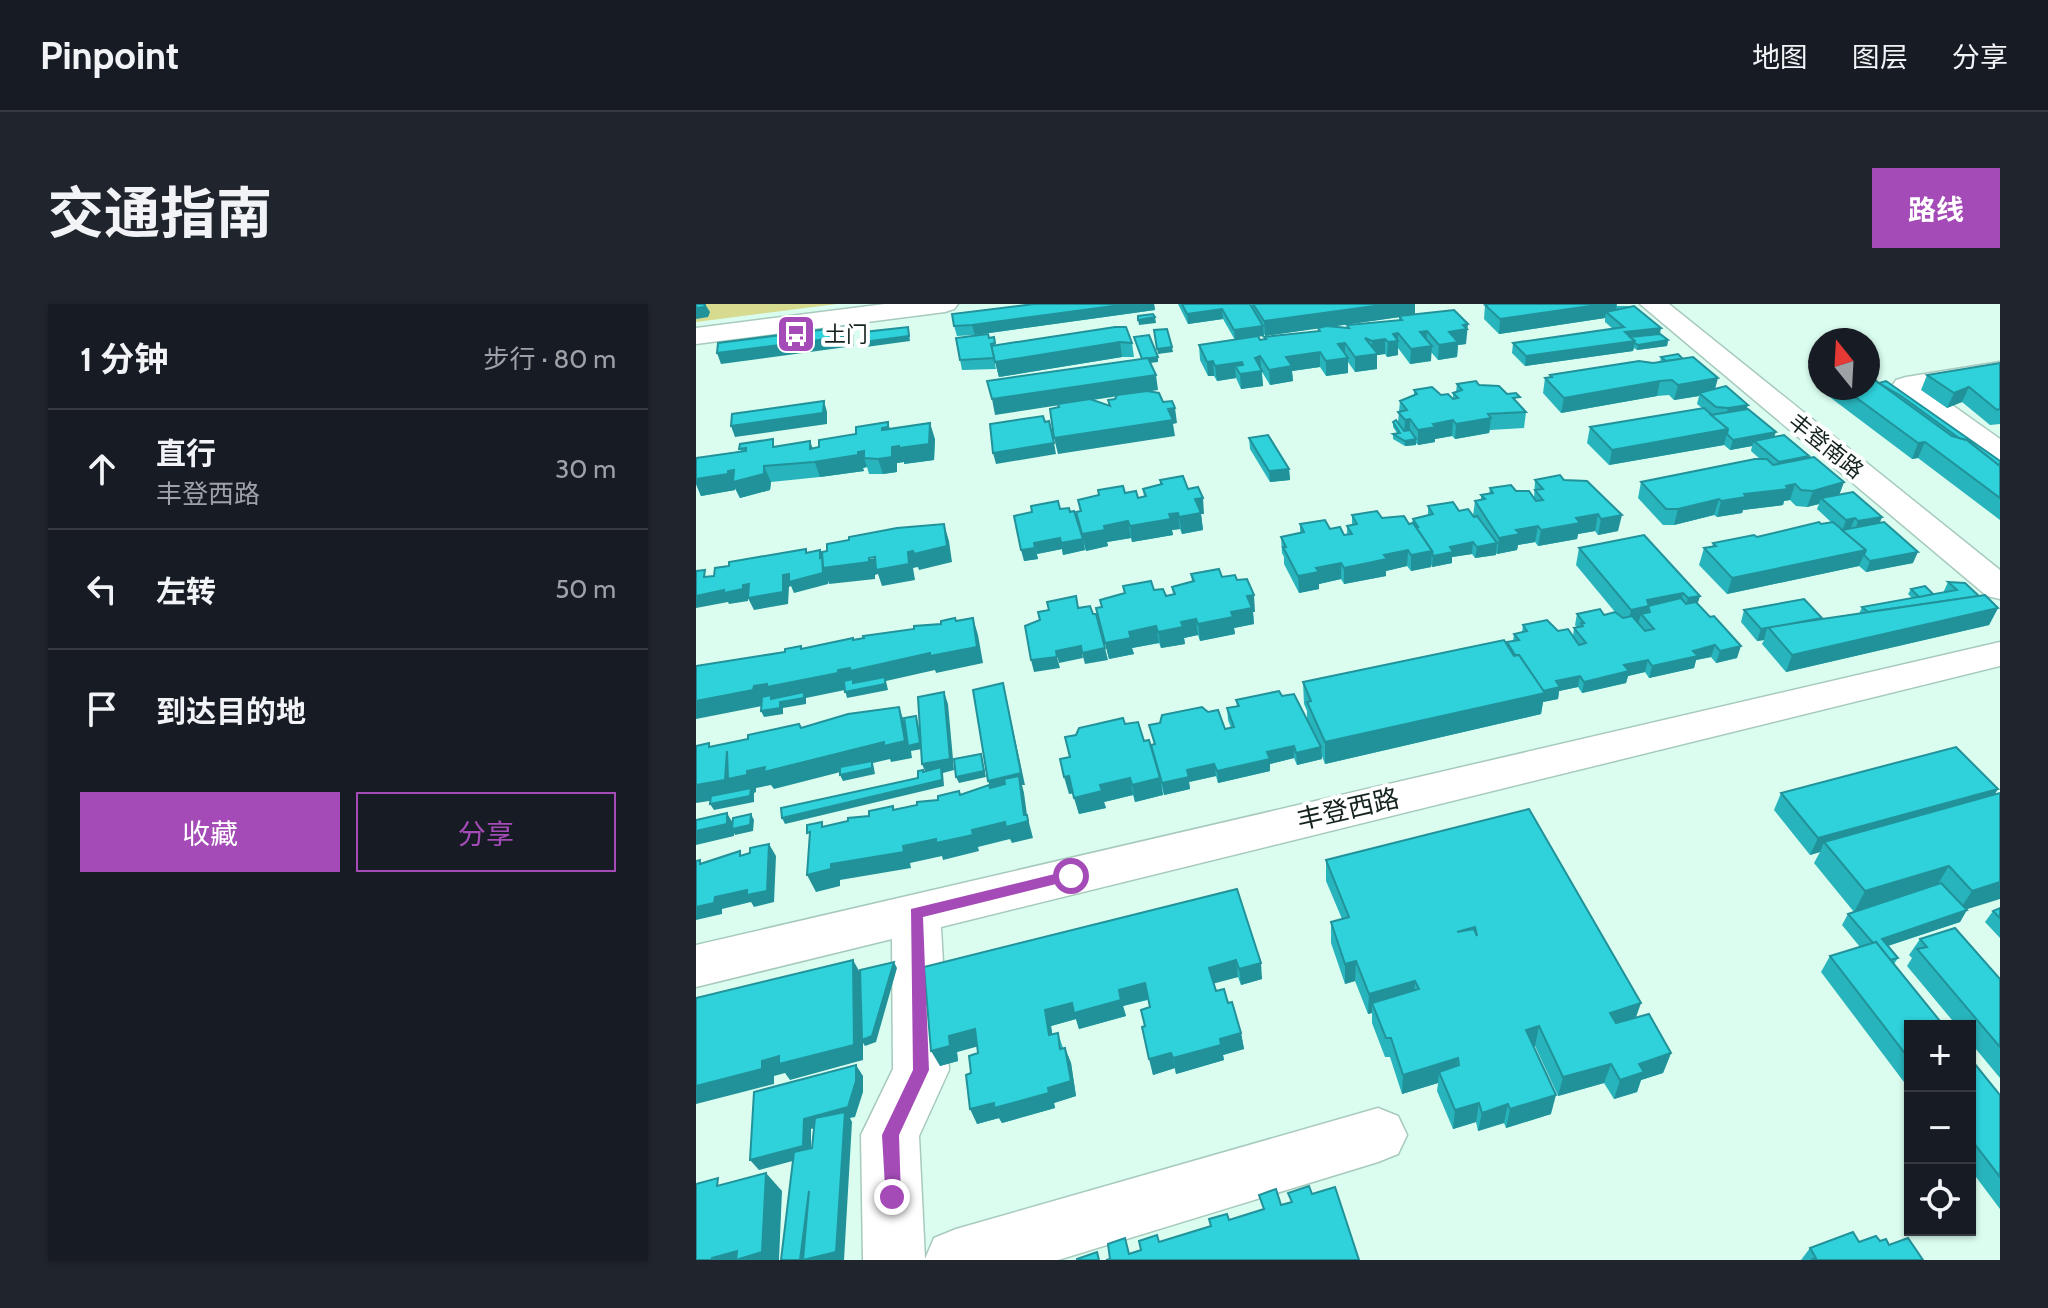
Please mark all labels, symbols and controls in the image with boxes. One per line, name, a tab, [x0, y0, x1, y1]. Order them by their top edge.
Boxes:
text: Pinpoint	[40, 32, 179, 79]
text: 地图	[1752, 40, 1808, 74]
text: 图层	[1852, 40, 1908, 74]
text: 分享	[1952, 40, 2008, 74]
button: 路线	[1872, 168, 2000, 248]
text: 交通指南	[48, 179, 272, 247]
bus stop icon: 土门	[775, 313, 817, 355]
place label: 土门	[824, 321, 868, 348]
north arrow	[1808, 328, 1880, 400]
text: 1 分钟	[80, 338, 168, 380]
text: 步行 · 80 m	[484, 343, 616, 375]
street label: 丰登南路	[1783, 408, 1869, 484]
text: 直行	[156, 435, 216, 472]
icon: ahead	[80, 447, 124, 491]
text: 30 m	[555, 453, 616, 485]
text: 丰登西路	[156, 478, 260, 510]
icon: left	[80, 567, 124, 611]
text: 左转	[156, 573, 216, 610]
text: 50 m	[555, 573, 616, 605]
icon: arrive	[80, 687, 124, 731]
text: 到达目的地	[156, 693, 306, 730]
street label: 丰登西路	[1294, 782, 1402, 836]
button: 收藏	[80, 792, 340, 872]
button: 分享	[356, 792, 616, 872]
route start	[1053, 858, 1089, 894]
map controls	[1904, 1020, 1976, 1236]
button: +	[1904, 1020, 1976, 1092]
button: −	[1904, 1092, 1976, 1164]
button: locate	[1904, 1164, 1976, 1236]
route end	[874, 1179, 910, 1215]

